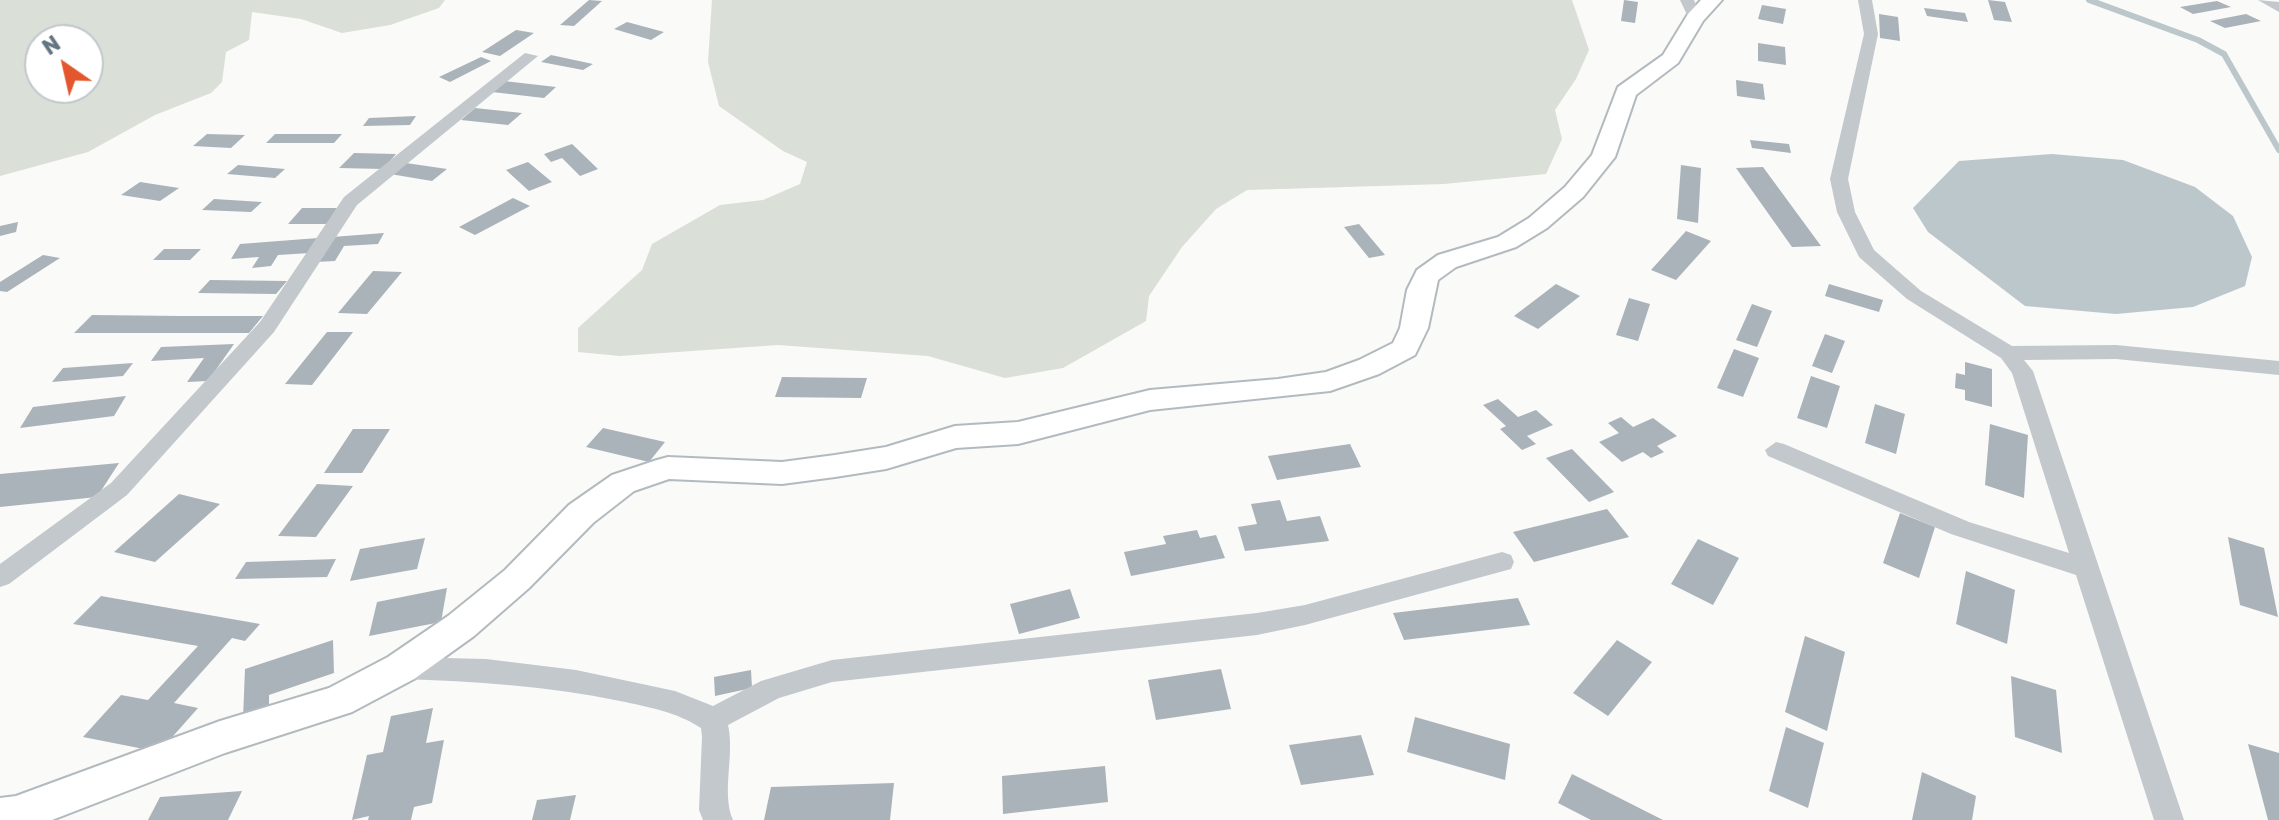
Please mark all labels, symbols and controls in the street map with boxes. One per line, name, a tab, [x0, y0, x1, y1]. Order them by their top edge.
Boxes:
north arrow	[24, 24, 104, 104]
text: N	[37, 30, 66, 61]

